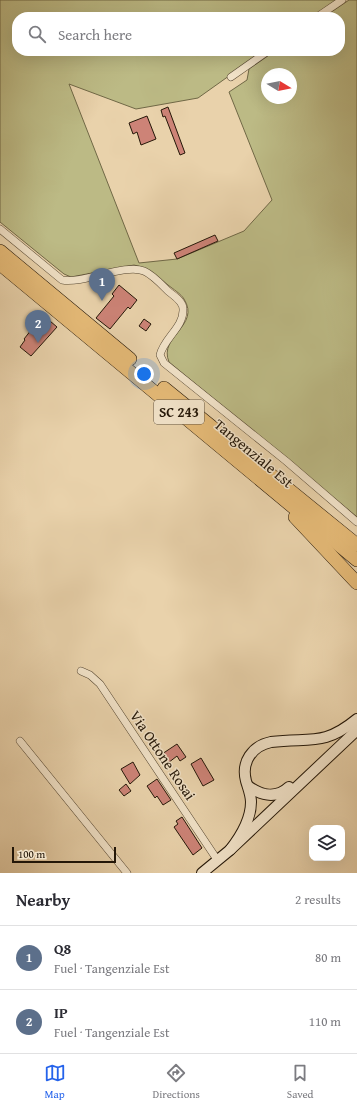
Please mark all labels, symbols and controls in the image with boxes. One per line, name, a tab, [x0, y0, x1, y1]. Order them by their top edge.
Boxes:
search box	[12, 12, 345, 56]
icon: search	[26, 23, 48, 45]
text: Search here	[58, 24, 132, 45]
north arrow	[261, 68, 297, 104]
pin: 1	[89, 268, 115, 301]
pin: 2	[25, 310, 51, 343]
your location	[134, 364, 154, 384]
road number: SC 243	[154, 400, 204, 424]
street label: Tangenziale Est	[210, 414, 299, 493]
street label: Via Ottone Rosai	[125, 706, 201, 804]
map controls	[309, 825, 345, 861]
button: layers	[309, 825, 345, 861]
scale bar	[12, 845, 116, 864]
text: 100 m	[18, 846, 45, 862]
text: Nearby	[16, 887, 70, 912]
text: 2 results	[295, 890, 341, 909]
text: Q8	[54, 938, 71, 959]
text: 1	[26, 948, 32, 967]
text: 80 m	[315, 948, 341, 967]
text: Fuel · Tangenziale Est	[54, 959, 170, 978]
text: IP	[54, 1002, 68, 1023]
text: 2	[26, 1012, 32, 1031]
text: 110 m	[309, 1012, 341, 1031]
text: Fuel · Tangenziale Est	[54, 1023, 170, 1042]
tab: Map	[44, 1062, 66, 1102]
tab: Directions	[153, 1062, 200, 1102]
tab: Saved	[287, 1062, 313, 1102]

